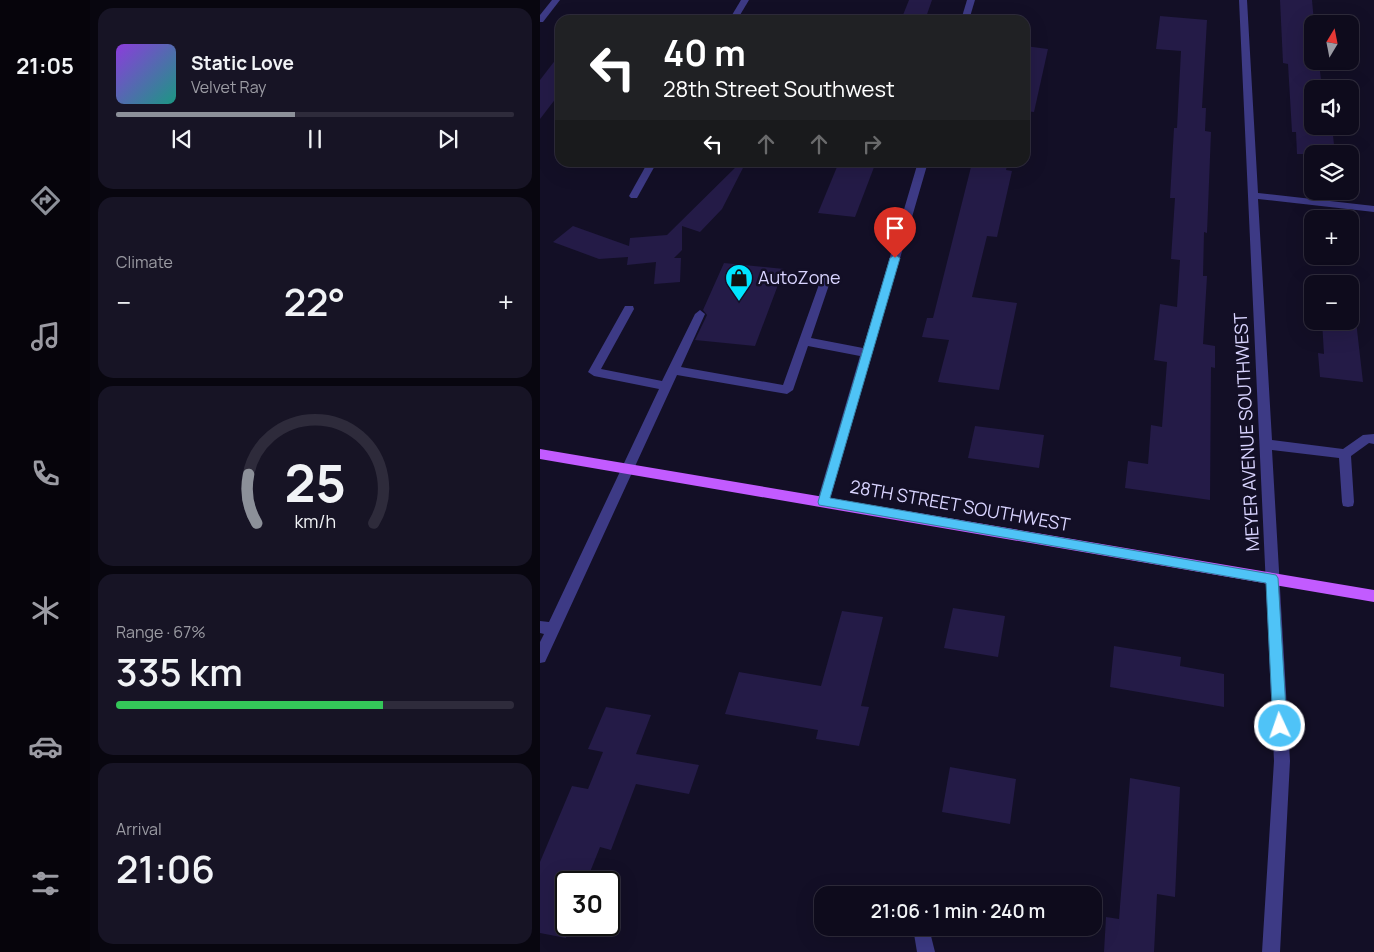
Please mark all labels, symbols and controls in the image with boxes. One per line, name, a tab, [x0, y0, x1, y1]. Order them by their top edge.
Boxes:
north arrow	[1304, 15, 1359, 70]
map controls	[1304, 15, 1359, 330]
text: 40 m	[663, 29, 746, 77]
icon: left	[580, 35, 645, 100]
text: Static Love	[191, 50, 294, 76]
text: 21:05	[16, 51, 74, 81]
text: 28th Street Southwest	[663, 74, 895, 104]
text: Velvet Ray	[191, 76, 267, 98]
button: sound	[1304, 80, 1359, 135]
icon: previous	[168, 125, 196, 153]
icon: pause	[301, 125, 329, 153]
icon: next	[434, 125, 462, 153]
icon: left	[699, 130, 727, 158]
icon: ahead	[752, 130, 780, 158]
icon: ahead	[805, 130, 833, 158]
icon: right	[858, 130, 886, 158]
button: layers	[1304, 145, 1359, 200]
icon: directions	[28, 183, 63, 218]
pin	[874, 207, 916, 258]
button: +	[1304, 210, 1359, 265]
icon: arrive	[881, 214, 909, 242]
text: Climate	[116, 251, 173, 273]
shop icon: AutoZone	[724, 263, 754, 302]
place label: AutoZone	[758, 265, 840, 289]
text: 22°	[284, 275, 345, 327]
button: −	[1304, 275, 1359, 330]
text: −	[116, 283, 131, 321]
text: +	[498, 283, 514, 321]
street label: MEYER AVENUE SOUTHWEST	[1228, 312, 1264, 552]
icon: music	[28, 319, 63, 354]
text: 25	[284, 447, 346, 518]
icon: phone	[28, 456, 63, 491]
street label: 28TH STREET SOUTHWEST	[848, 474, 1072, 536]
text: km/h	[294, 509, 336, 533]
icon: climate	[28, 593, 63, 628]
text: Range · 67%	[116, 621, 206, 643]
text: 335 km	[116, 645, 243, 697]
position arrow	[1253, 699, 1305, 751]
icon: car	[28, 729, 63, 764]
text: Arrival	[116, 818, 162, 840]
text: 21:06	[116, 842, 215, 894]
icon: filters	[28, 866, 63, 901]
speed limit sign: 30	[555, 871, 620, 936]
text: 21:06 · 1 min · 240 m	[871, 898, 1045, 924]

